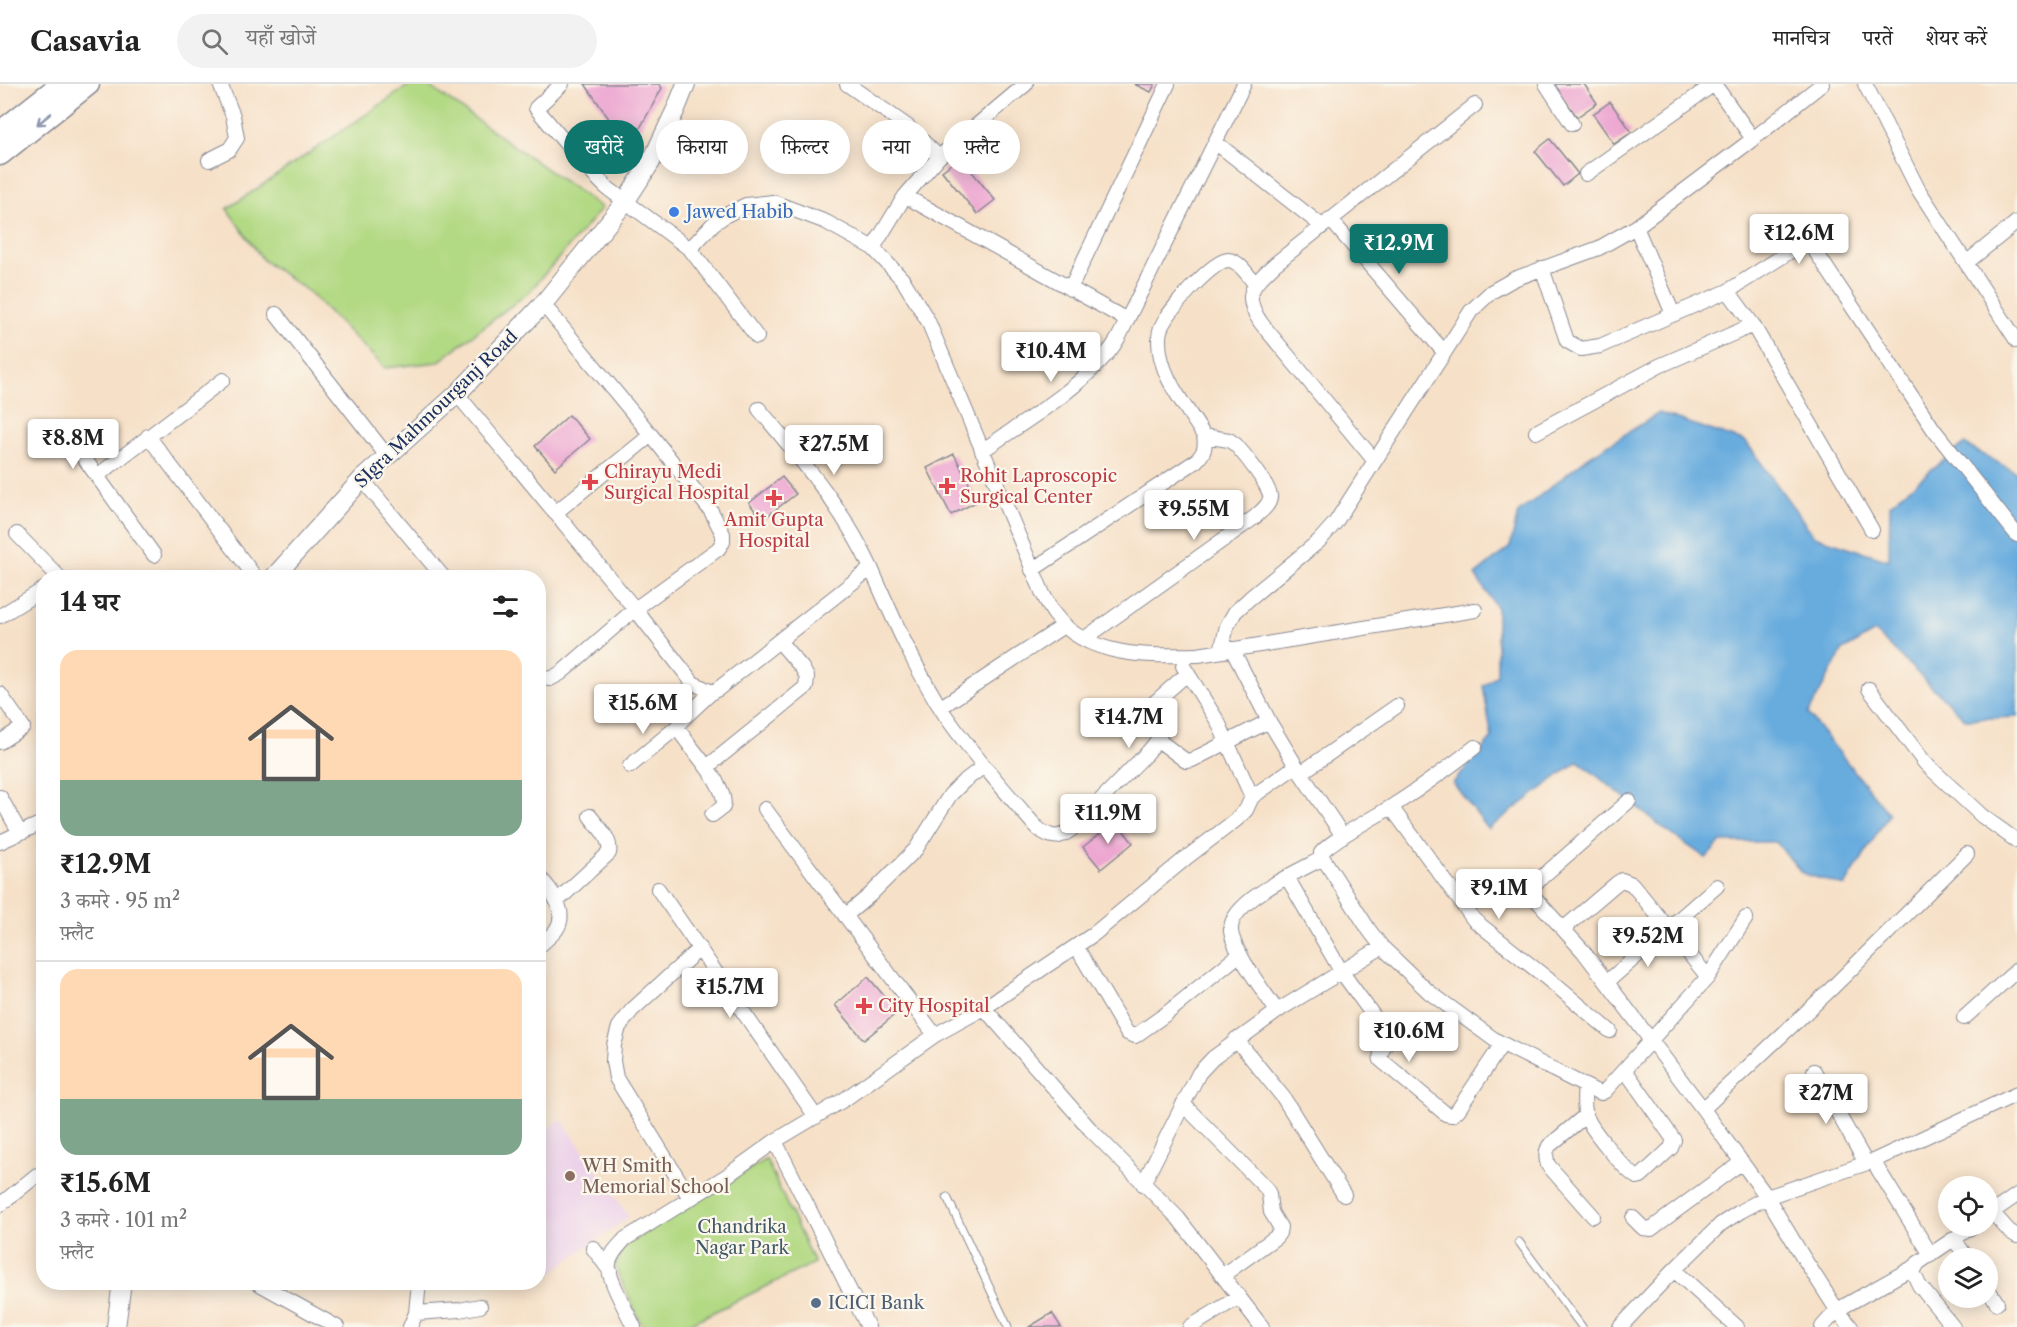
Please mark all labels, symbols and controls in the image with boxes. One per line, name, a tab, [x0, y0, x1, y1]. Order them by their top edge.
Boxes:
search box	[177, 14, 597, 68]
text: Casavia	[30, 24, 141, 58]
text: यहाँ खोजें	[246, 24, 316, 51]
icon: search	[198, 25, 231, 58]
text: मानचित्र	[1773, 25, 1830, 50]
text: परतें	[1863, 25, 1893, 50]
text: शेयर करें	[1926, 25, 1987, 50]
one-way arrow	[36, 113, 52, 126]
chip: खरीदें	[564, 120, 644, 174]
chip: किराया	[656, 120, 748, 174]
chip: फ़िल्टर	[760, 120, 850, 174]
chip: नया	[862, 120, 931, 174]
chip: फ़्लैट	[943, 120, 1020, 174]
place label: Jawed Habib	[683, 201, 794, 223]
marker: Jawed Habib	[667, 205, 681, 219]
pin: ₹12.6M	[1750, 214, 1848, 265]
text: ₹12.6M	[1764, 221, 1834, 245]
pin: ₹12.9M	[1350, 224, 1448, 275]
text: ₹12.9M	[1364, 231, 1434, 255]
street label: SIgra Mahmourganj Road	[350, 325, 522, 493]
pin: ₹10.4M	[1002, 332, 1100, 383]
text: ₹10.4M	[1015, 339, 1087, 363]
pin: ₹8.8M	[31, 419, 115, 470]
pin: ₹27.5M	[785, 425, 883, 476]
text: ₹8.8M	[42, 426, 104, 450]
text: ₹27.5M	[799, 432, 869, 456]
place label: Chirayu Medi Surgical Hospital	[604, 461, 749, 504]
place label: Rohit Laproscopic Surgical Center	[960, 465, 1117, 508]
marker: Chirayu Medi Surgical Hospital	[581, 473, 599, 491]
marker: Rohit Laproscopic Surgical Center	[938, 477, 956, 495]
marker: Amit Gupta Hospital	[765, 489, 783, 507]
pin: ₹9.55M	[1145, 490, 1243, 541]
text: ₹9.55M	[1158, 497, 1230, 521]
place label: Amit Gupta Hospital	[723, 509, 824, 552]
text: 14 घर	[60, 586, 119, 618]
icon: filters	[489, 590, 522, 623]
pin: ₹15.6M	[594, 684, 692, 735]
icon: home	[237, 689, 345, 797]
text: ₹15.6M	[608, 691, 678, 715]
pin: ₹14.7M	[1080, 698, 1178, 749]
text: ₹14.7M	[1094, 705, 1164, 729]
pin: ₹11.9M	[1059, 794, 1157, 845]
text: ₹11.9M	[1074, 801, 1142, 825]
text: ₹12.9M	[60, 848, 151, 880]
pin: ₹9.1M	[1457, 869, 1541, 920]
text: ₹9.1M	[1470, 876, 1528, 900]
text: 3 कमरे · 95 m²	[60, 889, 180, 913]
pin: ₹9.52M	[1599, 917, 1697, 968]
text: फ़्लैट	[60, 921, 93, 945]
text: ₹9.52M	[1612, 924, 1684, 948]
pin: ₹15.7M	[681, 968, 779, 1019]
text: ₹15.7M	[696, 975, 764, 999]
place label: City Hospital	[878, 995, 990, 1017]
marker: City Hospital	[855, 997, 873, 1015]
icon: home	[237, 1008, 345, 1116]
pin: ₹10.6M	[1360, 1012, 1458, 1063]
text: ₹10.6M	[1373, 1019, 1445, 1043]
pin: ₹27M	[1790, 1074, 1862, 1125]
text: ₹27M	[1799, 1081, 1853, 1105]
place label: WH Smith Memorial School	[581, 1155, 729, 1198]
text: ₹15.6M	[60, 1167, 151, 1199]
marker: WH Smith Memorial School	[563, 1169, 577, 1183]
map controls	[1938, 1176, 1998, 1308]
button: locate	[1938, 1176, 1998, 1236]
text: 3 कमरे · 101 m²	[60, 1208, 187, 1232]
park label: Chandrika Nagar Park	[695, 1216, 791, 1259]
text: फ़्लैट	[60, 1240, 93, 1264]
button: layers	[1938, 1248, 1998, 1308]
place label: ICICI Bank	[828, 1292, 926, 1314]
marker: ICICI Bank	[809, 1296, 823, 1310]

